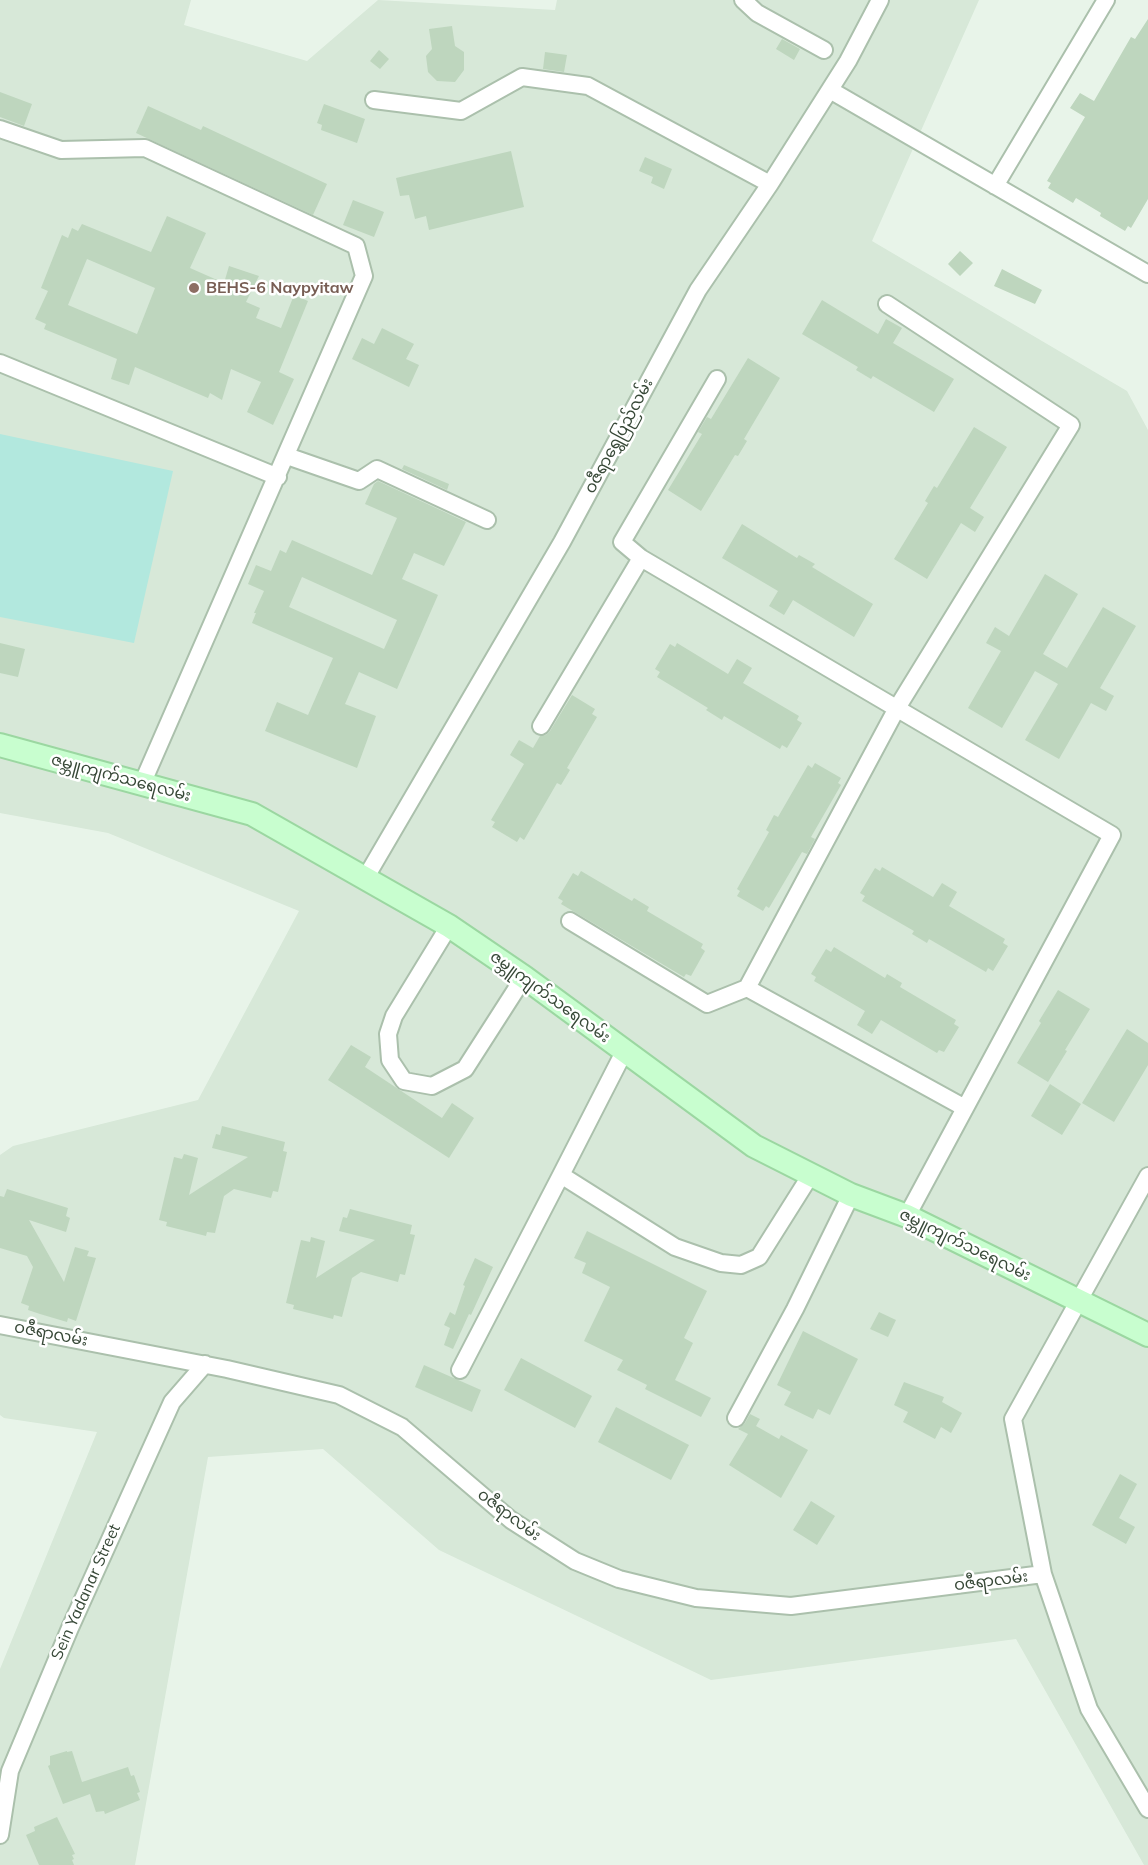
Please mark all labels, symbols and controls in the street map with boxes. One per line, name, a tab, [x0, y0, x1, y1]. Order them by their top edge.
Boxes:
place label: BEHS-6 Naypyitaw	[206, 278, 354, 298]
marker: BEHS-6 Naypyitaw	[187, 281, 201, 295]
street label: ဝဇီရာရွှေပြည်လမ်း	[581, 375, 657, 497]
street label: ဇမ္ဘူကျက်သရေလမ်း	[49, 750, 193, 806]
street label: ဇမ္ဘူကျက်သရေလမ်း	[486, 947, 614, 1047]
street label: ဇမ္ဘူကျက်သရေလမ်း	[896, 1205, 1034, 1285]
street label: ဝဇီရာလမ်း	[13, 1317, 89, 1351]
street label: ဝဇီရာလမ်း	[474, 1485, 544, 1545]
street label: Sein Yadanar Street	[47, 1521, 125, 1663]
street label: ဝဇီရာလမ်း	[953, 1567, 1029, 1595]

